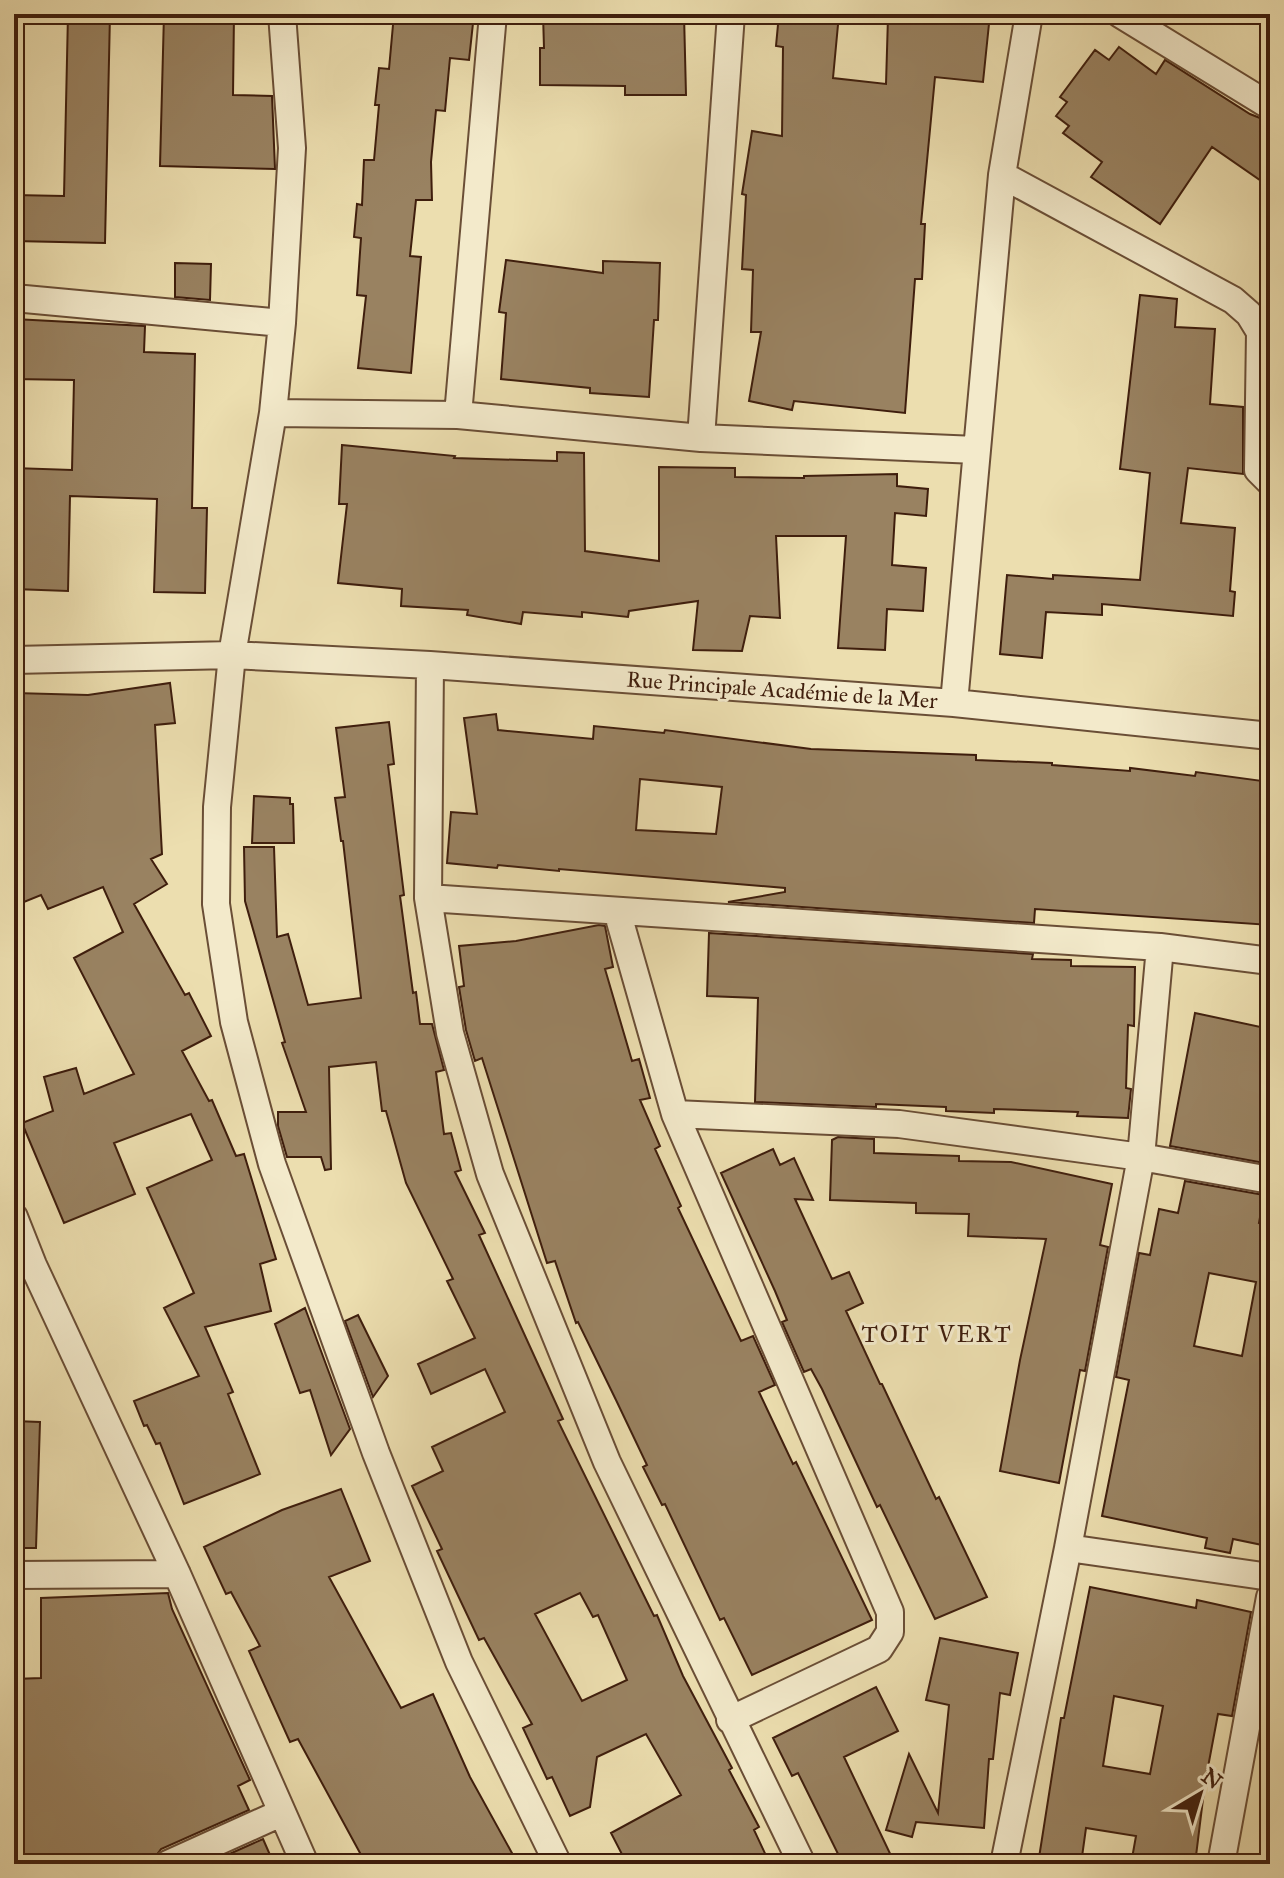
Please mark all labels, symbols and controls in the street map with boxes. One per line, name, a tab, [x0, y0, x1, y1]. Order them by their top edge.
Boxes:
street label: Rue Principale Académie de la Mer	[626, 666, 939, 714]
district label: TOIT VERT	[861, 1319, 1013, 1349]
north arrow	[1160, 1754, 1240, 1834]
text: N	[1196, 1762, 1228, 1795]

